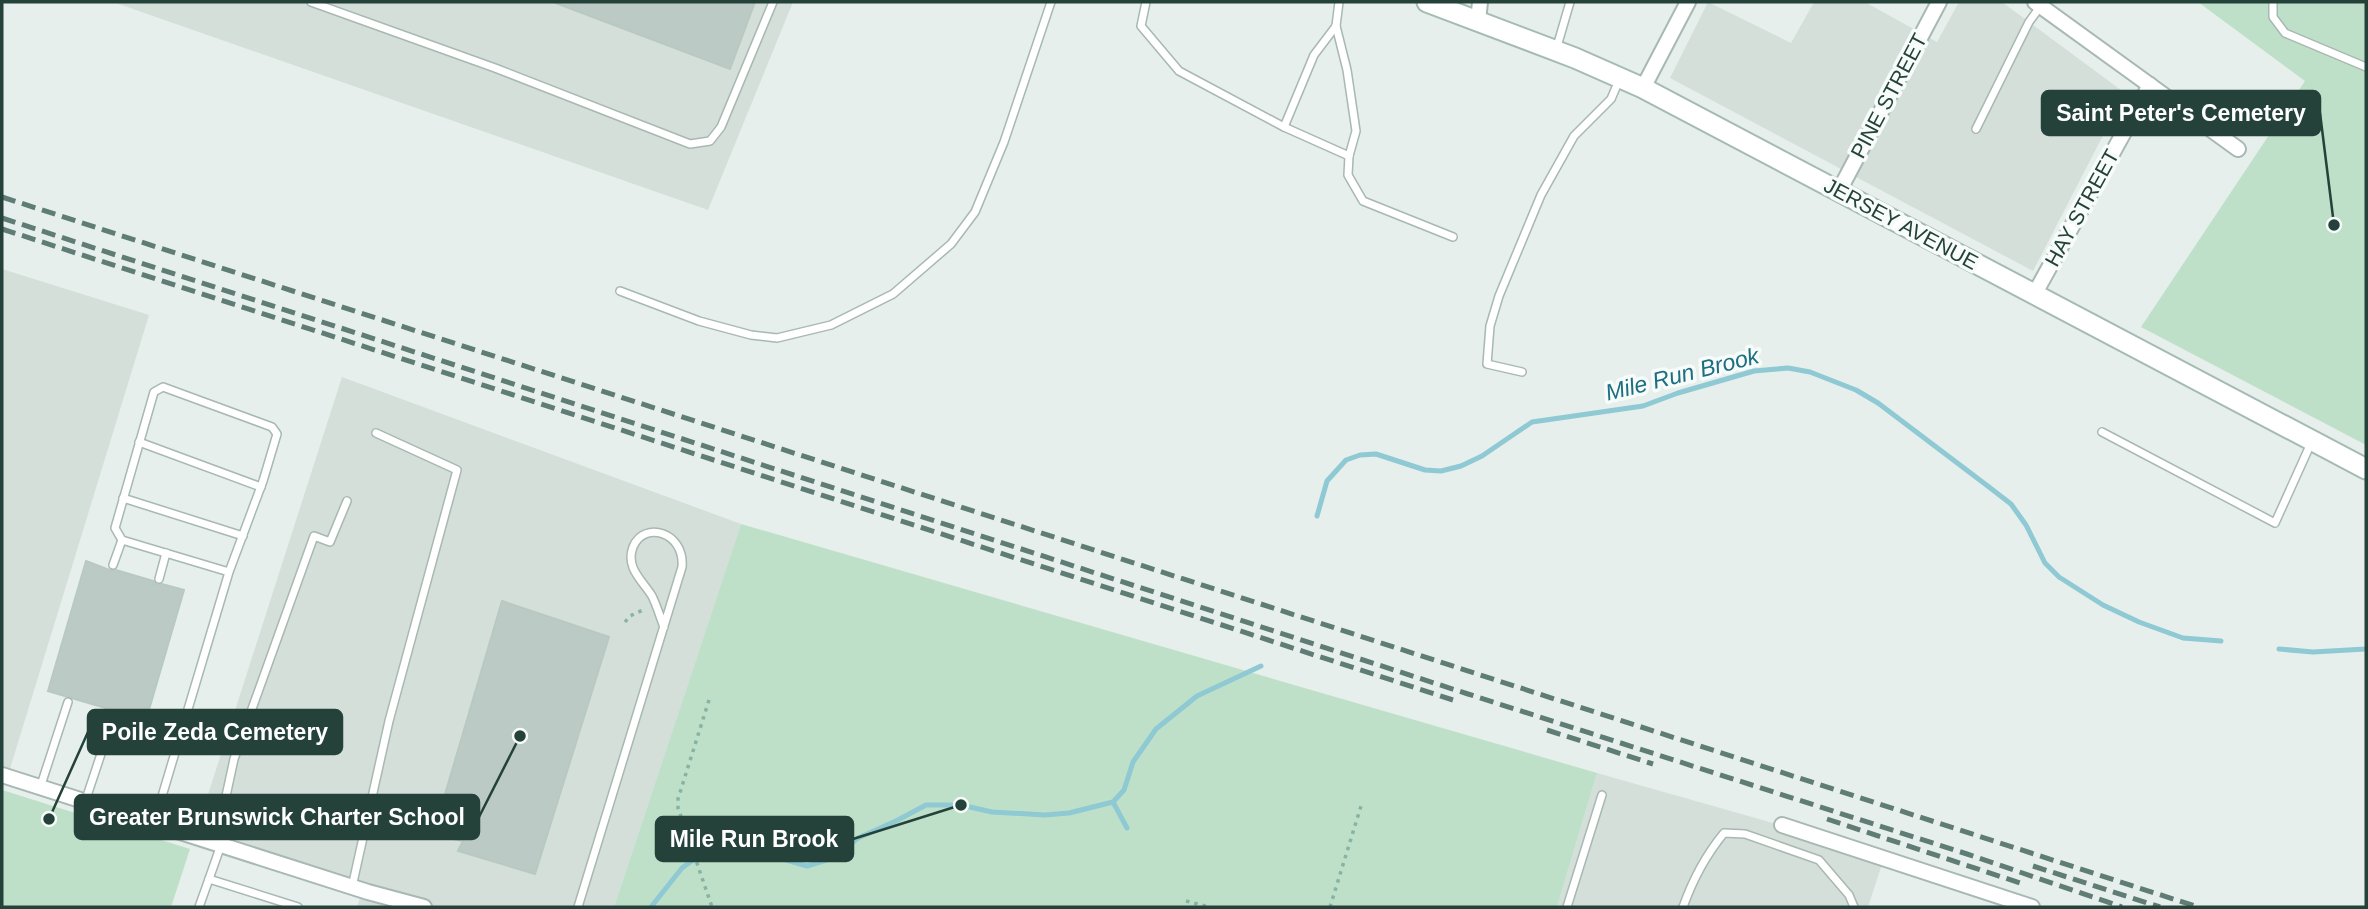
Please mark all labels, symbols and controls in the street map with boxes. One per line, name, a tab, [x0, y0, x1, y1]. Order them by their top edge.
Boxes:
street label: PINE STREET	[1846, 29, 1931, 162]
callout: Saint Peter's Cemetery	[2042, 91, 2320, 135]
text: Saint Peter's Cemetery	[2056, 100, 2306, 126]
street label: HAY STREET	[2040, 145, 2123, 270]
street label: JERSEY AVENUE	[1820, 173, 1982, 274]
water label: Mile Run Brook	[1603, 342, 1763, 406]
callout: Poile Zeda Cemetery	[88, 710, 342, 754]
text: Poile Zeda Cemetery	[102, 719, 328, 745]
callout: Greater Brunswick Charter School	[75, 795, 479, 839]
text: Greater Brunswick Charter School	[89, 804, 465, 830]
callout: Mile Run Brook	[656, 817, 853, 861]
text: Mile Run Brook	[670, 826, 839, 852]

